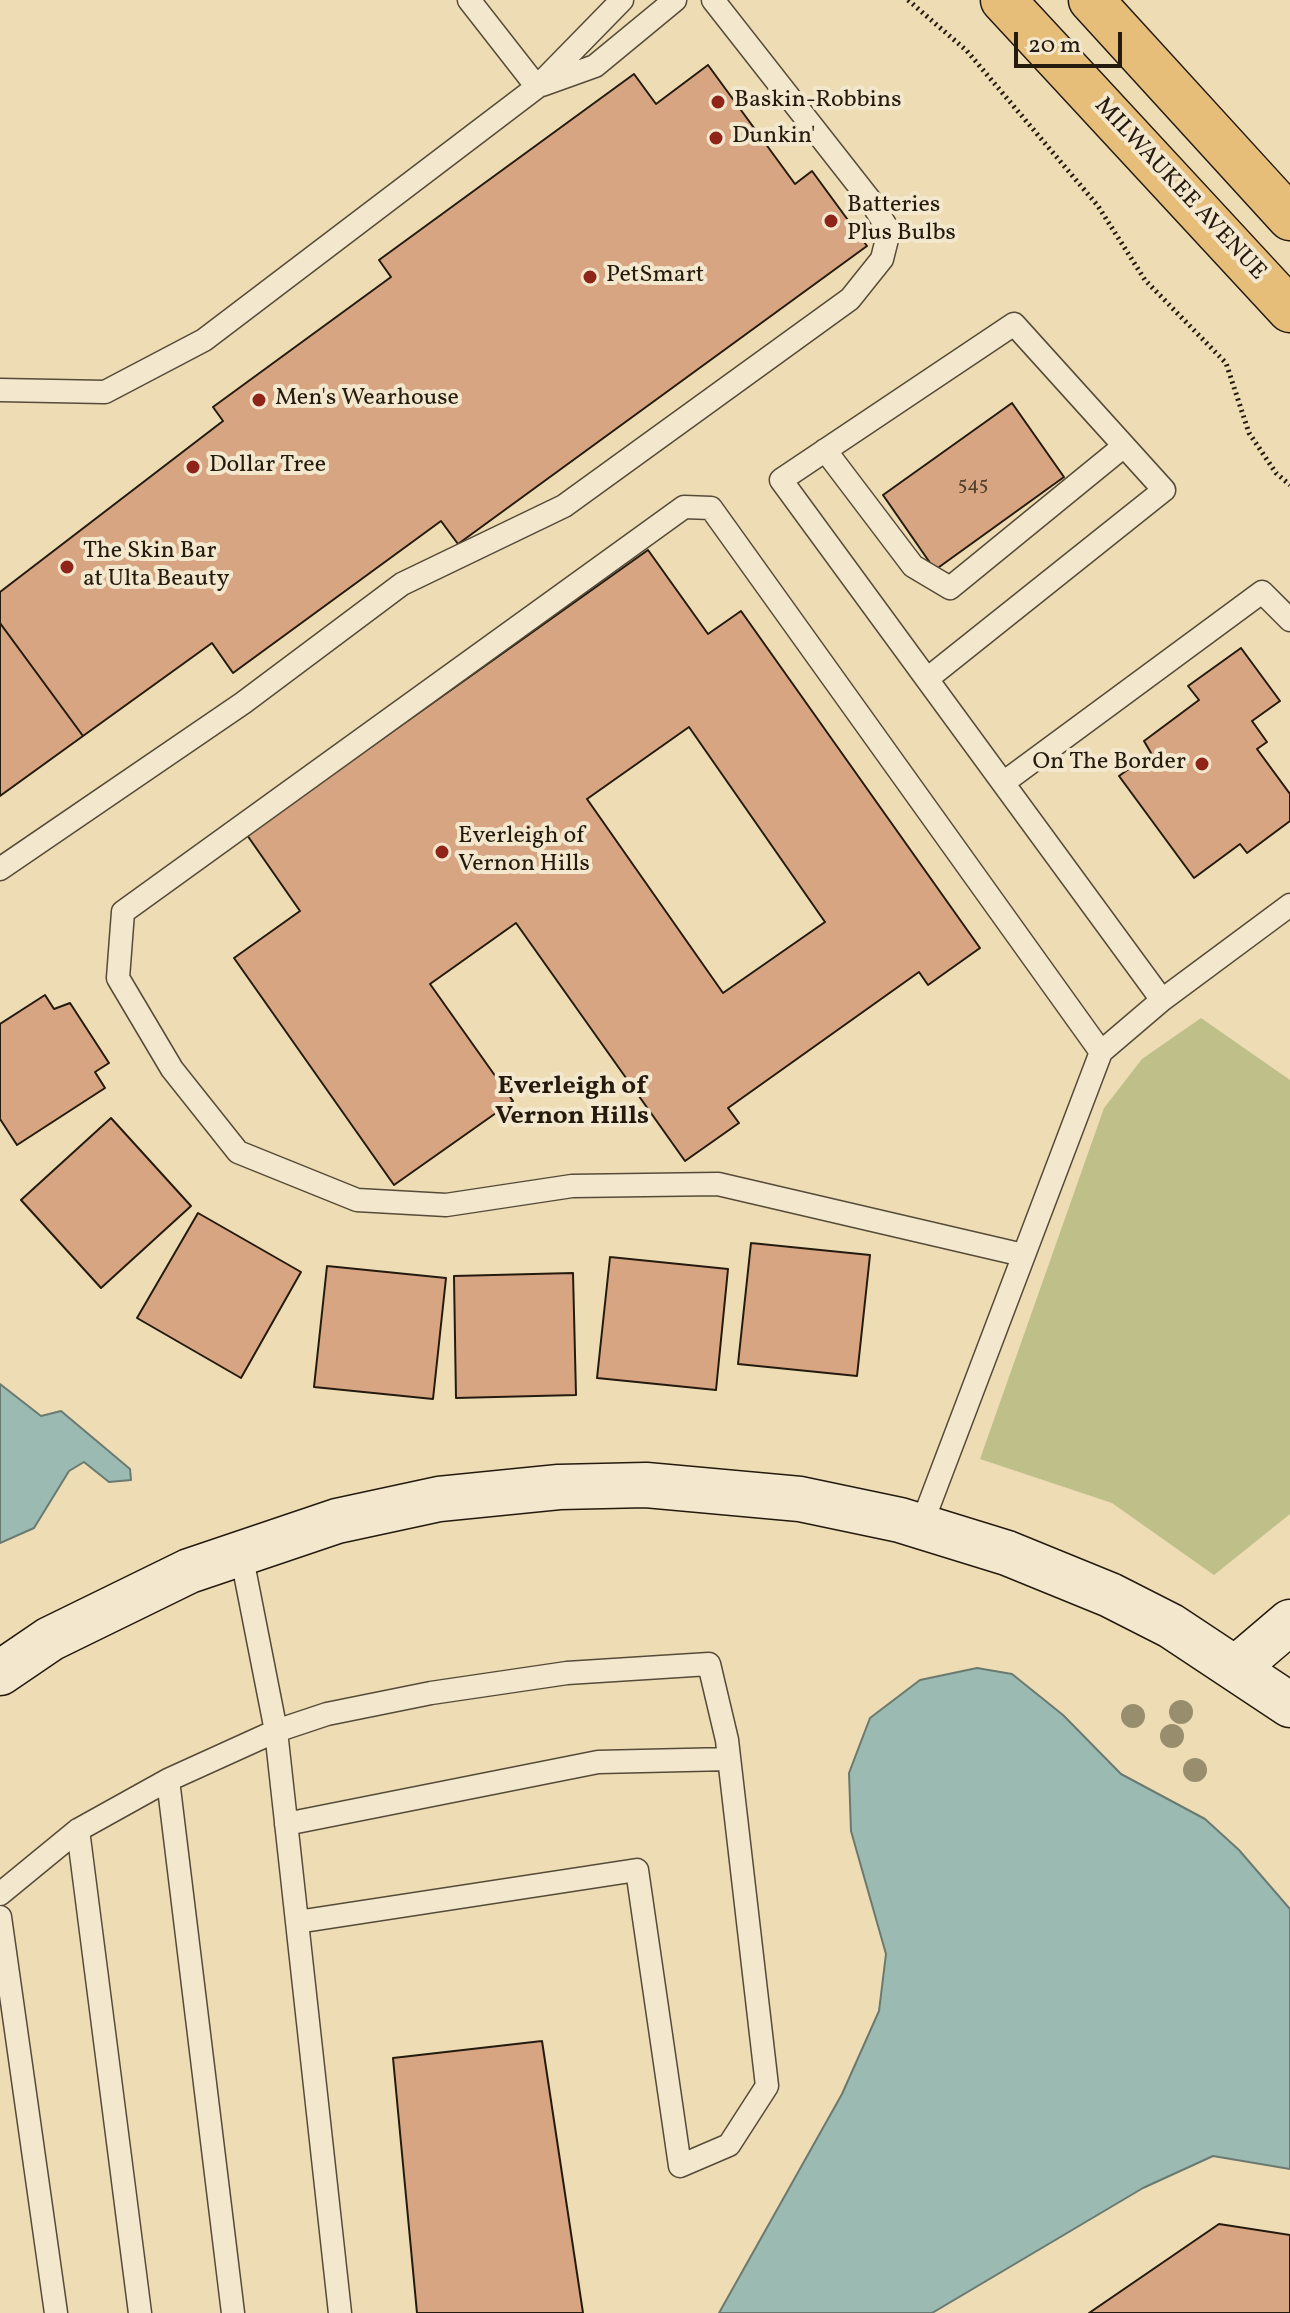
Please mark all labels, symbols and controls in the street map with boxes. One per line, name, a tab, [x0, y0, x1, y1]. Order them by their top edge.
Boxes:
scale bar	[1018, 16, 1126, 66]
text: 20 m	[1028, 29, 1081, 63]
place label: Baskin-Robbins	[734, 88, 901, 116]
marker: Baskin-Robbins	[709, 93, 727, 111]
street label: MILWAUKEE AVENUE	[1087, 93, 1271, 287]
place label: Dunkin'	[732, 124, 816, 152]
marker: Dunkin'	[707, 129, 725, 147]
place label: Batteries Plus Bulbs	[847, 193, 956, 249]
marker: Batteries Plus Bulbs	[822, 212, 840, 230]
place label: PetSmart	[606, 263, 704, 291]
marker: PetSmart	[581, 268, 599, 286]
place label: Men's Wearhouse	[275, 386, 459, 414]
marker: Men's Wearhouse	[250, 391, 268, 409]
place label: Dollar Tree	[209, 453, 326, 481]
marker: Dollar Tree	[184, 458, 202, 476]
house number: 545	[958, 474, 988, 498]
place label: The Skin Bar at Ulta Beauty	[83, 539, 230, 595]
marker: The Skin Bar at Ulta Beauty	[58, 558, 76, 576]
place label: On The Border	[1033, 750, 1186, 778]
marker: On The Border	[1193, 755, 1211, 773]
place label: Everleigh of Vernon Hills	[458, 824, 590, 880]
marker: Everleigh of Vernon Hills	[433, 843, 451, 861]
district label: Everleigh of Vernon Hills	[495, 1072, 649, 1134]

